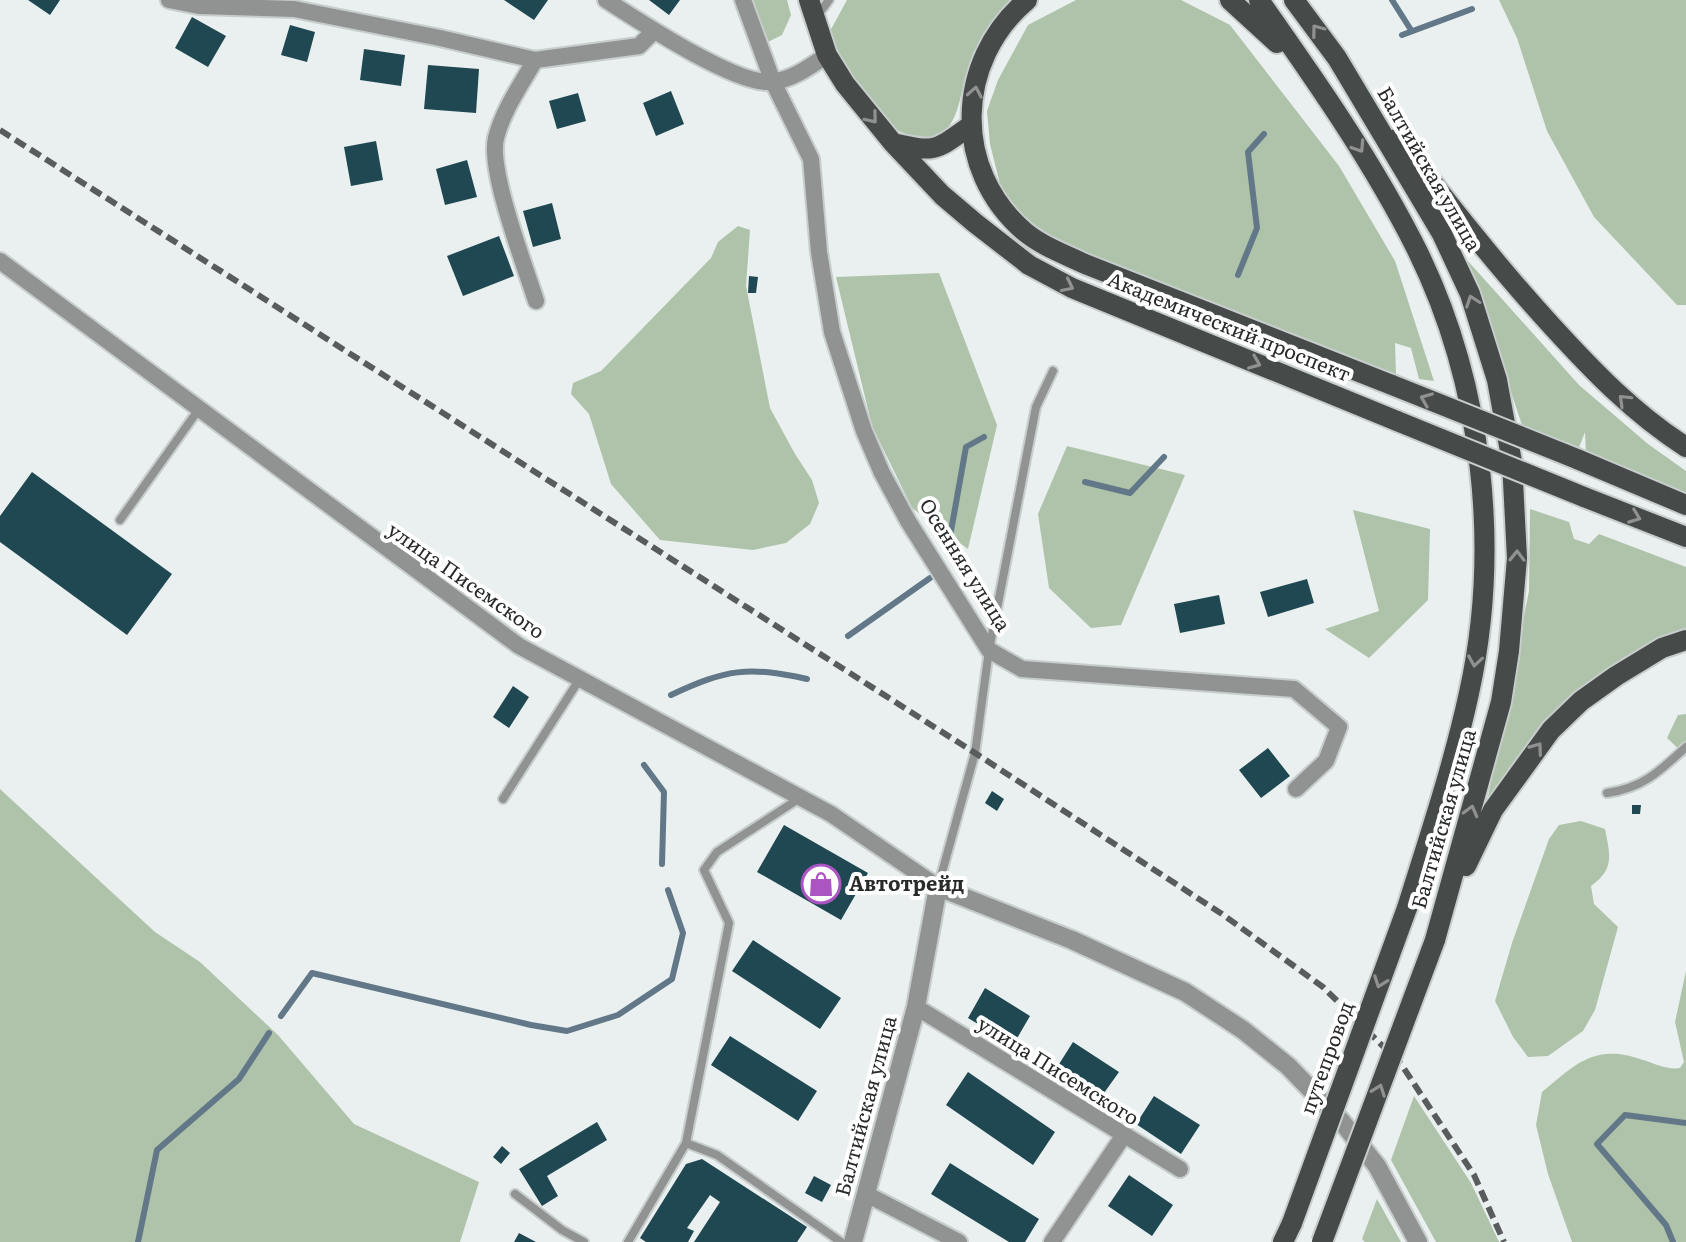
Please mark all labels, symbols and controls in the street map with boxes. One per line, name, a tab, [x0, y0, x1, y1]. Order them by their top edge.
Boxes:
one-way arrow	[1312, 25, 1326, 39]
street label: Балтийская улица	[1371, 80, 1490, 256]
one-way arrow	[965, 85, 982, 99]
one-way arrow	[863, 109, 877, 124]
one-way arrow	[1349, 139, 1364, 153]
street label: Академический проспект	[1104, 263, 1356, 388]
one-way arrow	[1060, 276, 1075, 291]
one-way arrow	[1465, 295, 1481, 309]
one-way arrow	[1247, 353, 1261, 370]
one-way arrow	[1420, 392, 1434, 409]
one-way arrow	[1619, 395, 1633, 410]
street label: Осенняя улица	[914, 492, 1020, 637]
one-way arrow	[1627, 507, 1641, 524]
street label: улица Писемского	[382, 514, 552, 645]
one-way arrow	[1508, 549, 1526, 562]
one-way arrow	[1467, 654, 1484, 668]
street label: Балтийская улица	[1402, 725, 1482, 912]
one-way arrow	[1527, 743, 1542, 757]
one-way arrow	[1462, 804, 1479, 818]
shop icon: Автотрейд	[800, 863, 842, 905]
place label: Автотрейд	[849, 867, 965, 897]
one-way arrow	[1373, 974, 1390, 988]
street label: путепровод	[1291, 996, 1359, 1118]
street label: улица Писемского	[972, 1007, 1146, 1131]
street label: Балтийская улица	[826, 1012, 903, 1199]
one-way arrow	[1369, 1084, 1386, 1098]

